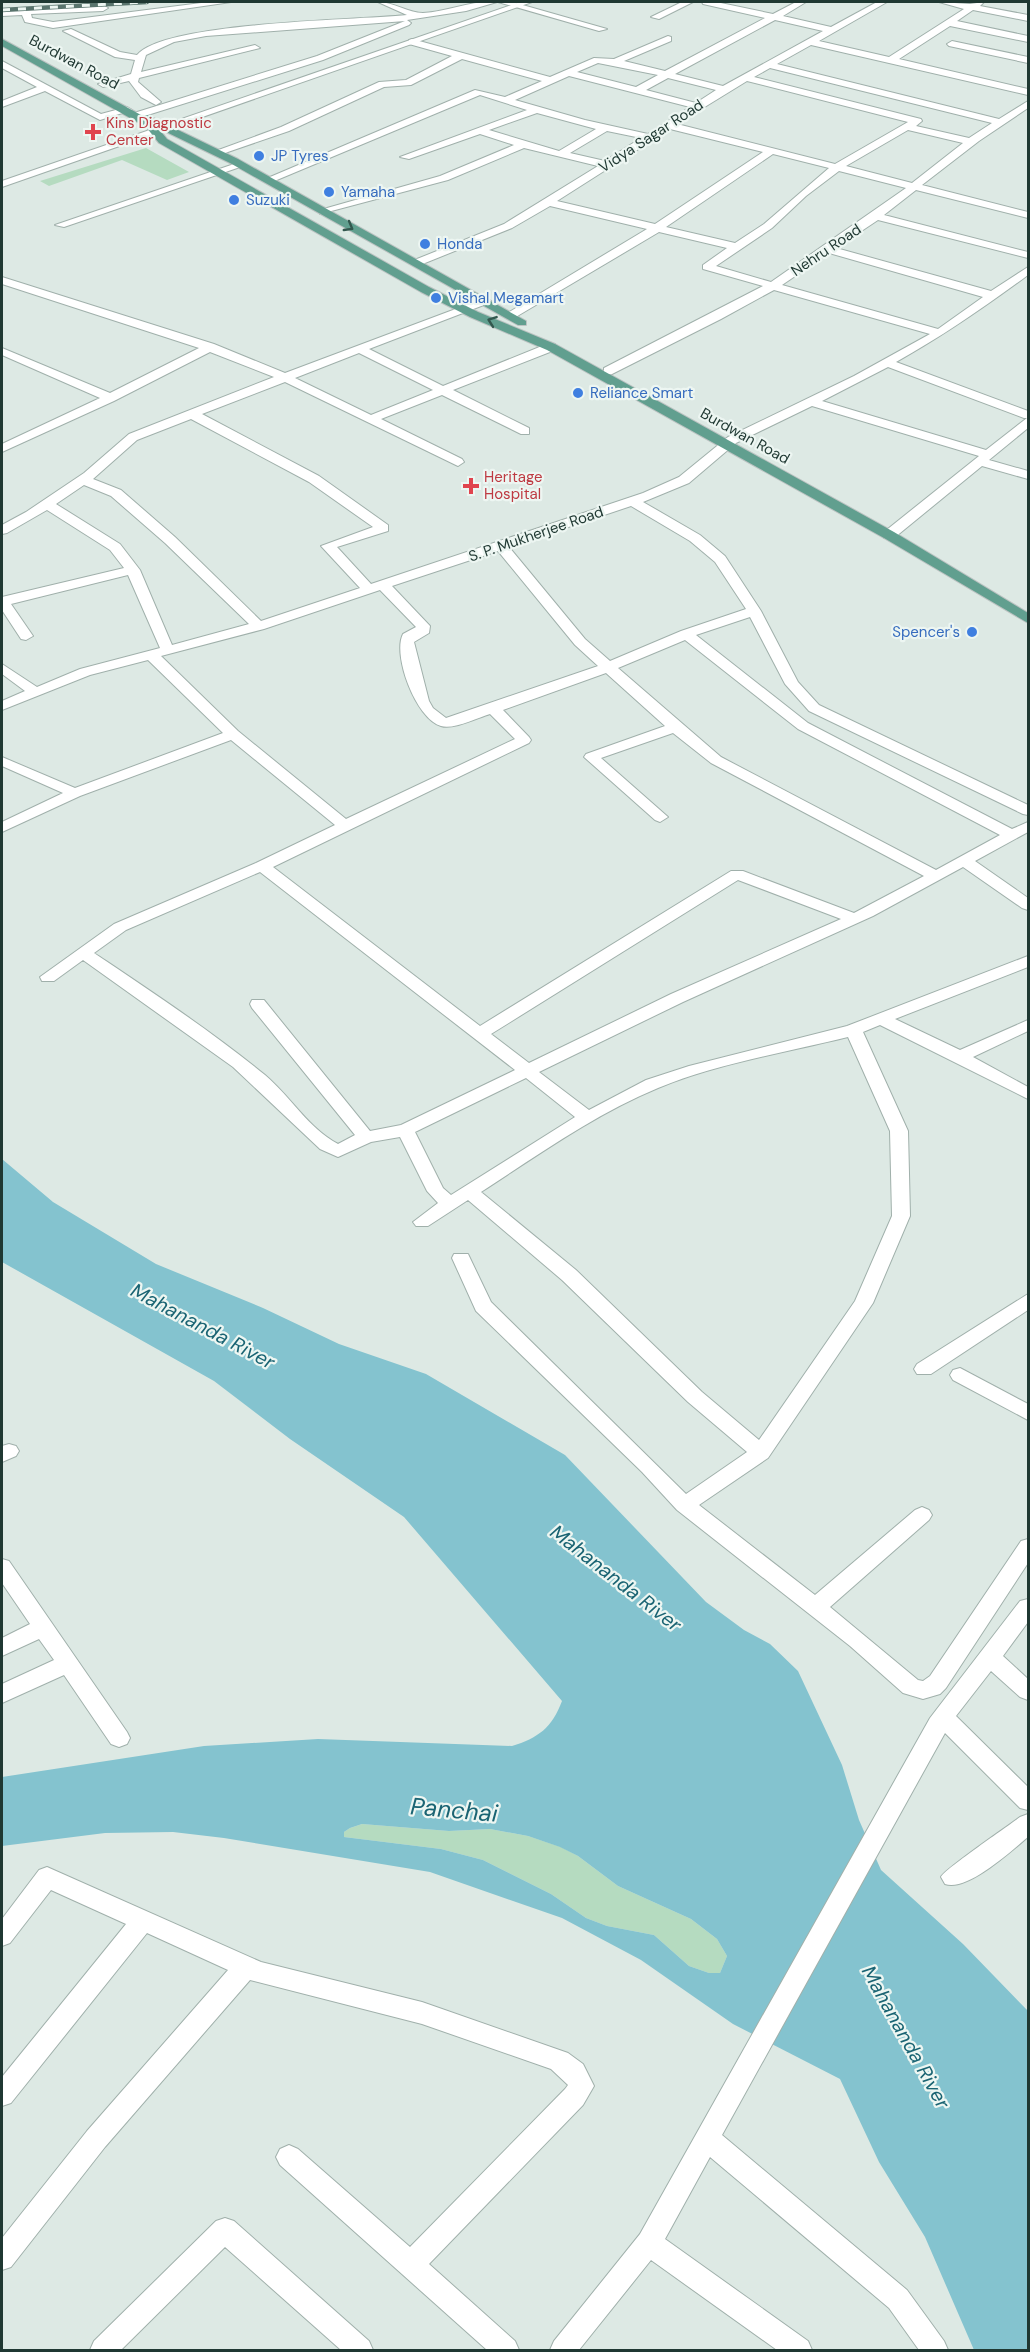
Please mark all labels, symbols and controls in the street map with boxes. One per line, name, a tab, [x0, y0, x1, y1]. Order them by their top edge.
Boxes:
street label: Burdwan Road	[26, 30, 122, 94]
street label: Vidya Sagar Road	[595, 95, 707, 177]
place label: Kins Diagnostic Center	[106, 113, 212, 150]
marker: Kins Diagnostic Center	[84, 123, 102, 141]
place label: JP Tyres	[271, 146, 329, 166]
marker: JP Tyres	[252, 149, 266, 163]
place label: Yamaha	[341, 182, 395, 202]
marker: Yamaha	[322, 185, 336, 199]
place label: Suzuki	[246, 190, 290, 210]
marker: Suzuki	[227, 193, 241, 207]
street label: Nehru Road	[787, 219, 865, 281]
one-way arrow	[343, 220, 353, 231]
place label: Honda	[437, 234, 482, 254]
marker: Honda	[418, 237, 432, 251]
place label: Vishal Megamart	[448, 288, 564, 308]
marker: Vishal Megamart	[429, 291, 443, 305]
one-way arrow	[487, 316, 498, 328]
place label: Reliance Smart	[590, 383, 694, 403]
marker: Reliance Smart	[571, 386, 585, 400]
street label: Burdwan Road	[697, 403, 793, 469]
place label: Heritage Hospital	[484, 467, 543, 504]
marker: Heritage Hospital	[462, 477, 480, 495]
street label: S. P. Mukherjee Road	[466, 502, 606, 566]
place label: Spencer's	[892, 622, 960, 642]
marker: Spencer's	[965, 625, 979, 639]
water label: Mahananda River	[126, 1277, 280, 1375]
water label: Mahananda River	[545, 1519, 687, 1638]
water label: Panchai	[409, 1790, 500, 1829]
water label: Mahananda River	[856, 1961, 956, 2114]

